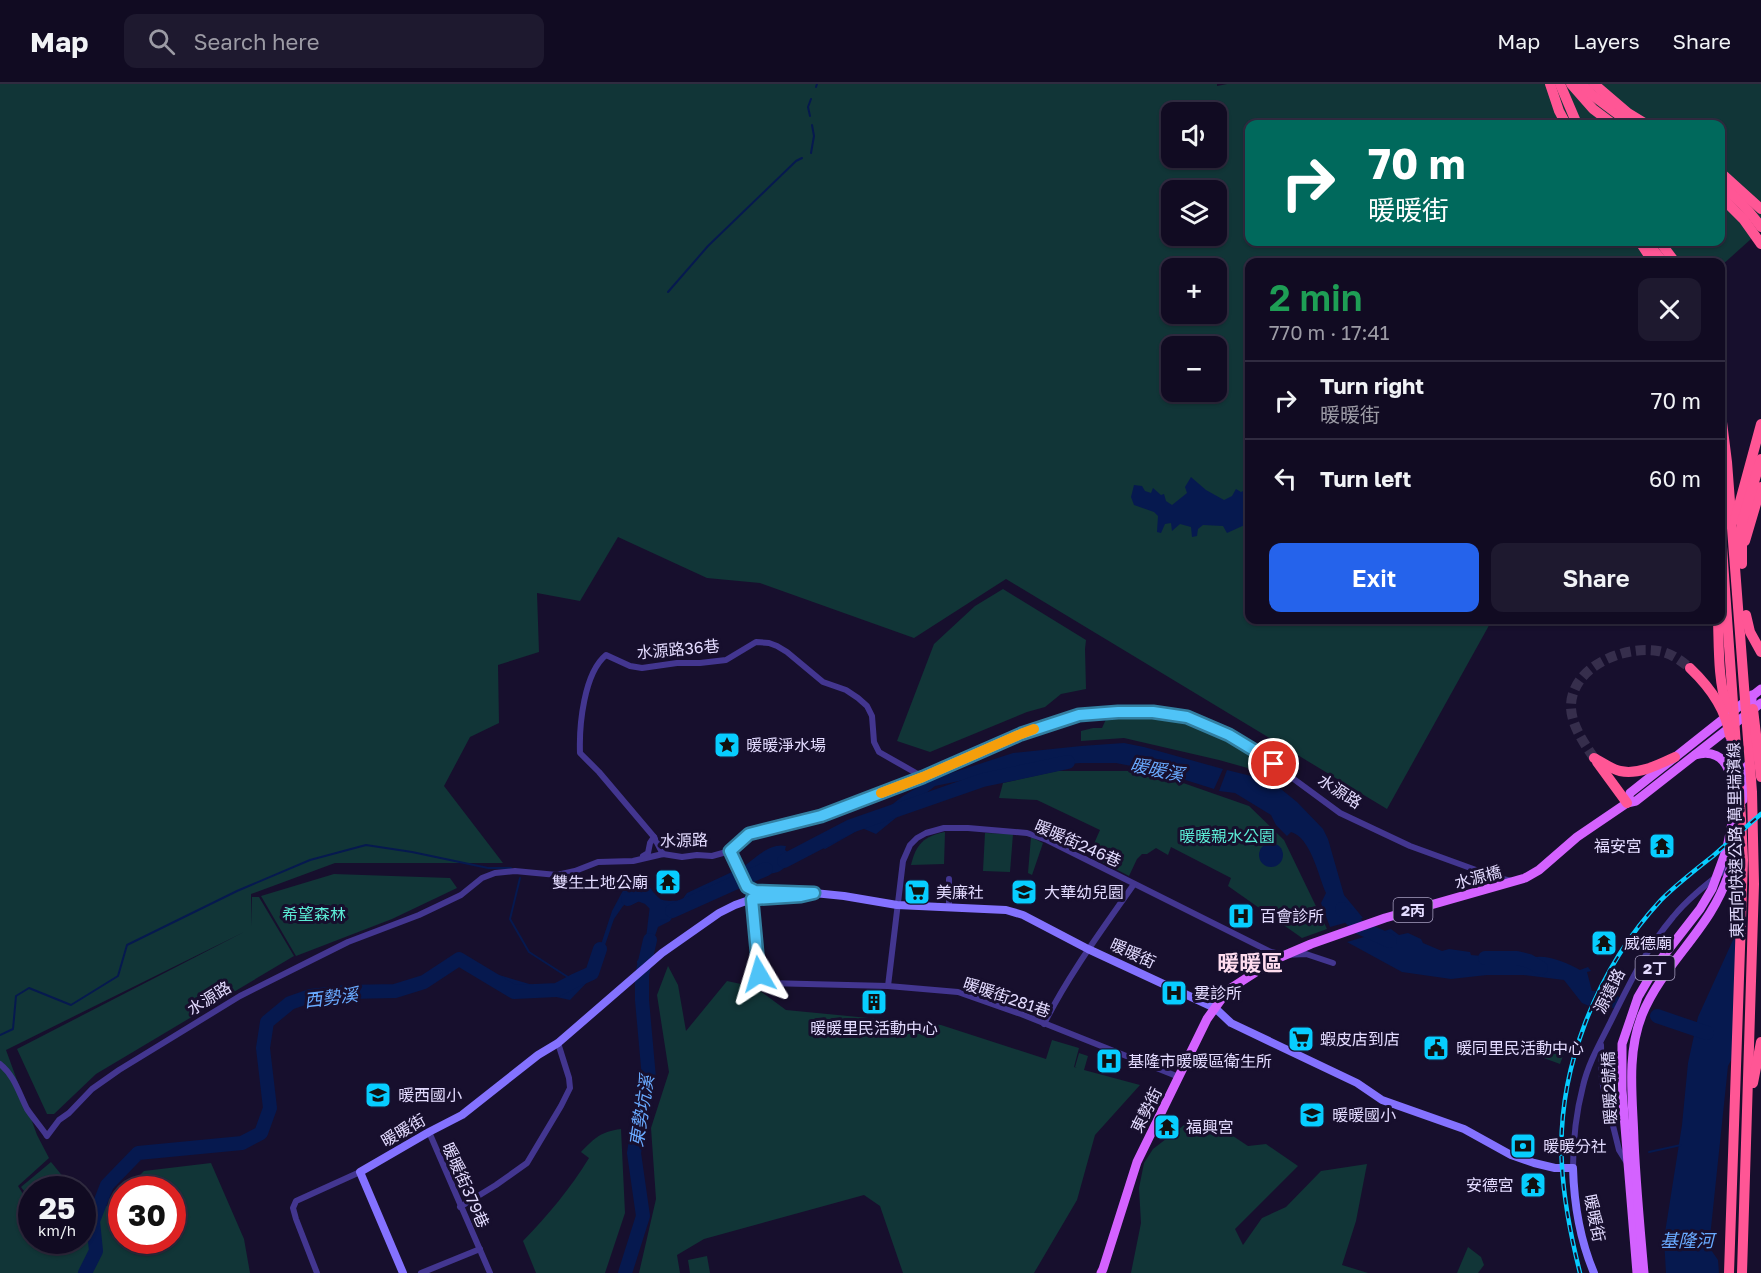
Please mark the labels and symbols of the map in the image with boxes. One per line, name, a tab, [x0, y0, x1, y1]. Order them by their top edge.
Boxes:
street label: 水源路36巷	[636, 635, 720, 663]
place icon: 暖暖淨水場	[712, 730, 742, 760]
place label: 暖暖淨水場	[746, 735, 826, 755]
pin	[1248, 738, 1299, 789]
street label: 東西向快速公路 萬里瑞濱線	[1723, 742, 1747, 938]
water label: 暖暖溪	[1128, 753, 1189, 786]
street label: 水源路	[1314, 770, 1366, 812]
street label: 暖暖街246巷	[1032, 815, 1124, 871]
park label: 暖暖親水公園	[1179, 826, 1275, 846]
street label: 水源路	[660, 830, 708, 850]
temple icon: 福安宮	[1647, 831, 1677, 861]
place label: 福安宮	[1594, 836, 1642, 856]
street label: 水源橋	[1452, 861, 1504, 893]
temple icon: 雙生土地公廟	[653, 867, 683, 897]
place label: 雙生土地公廟	[552, 872, 648, 892]
supermarket icon: 美廉社	[902, 877, 932, 907]
school or university icon: 大華幼兒園	[1009, 877, 1039, 907]
place label: 美廉社	[936, 882, 984, 902]
place label: 大華幼兒園	[1044, 882, 1124, 902]
road number: 2丙	[1394, 898, 1432, 922]
hospital icon: 百會診所	[1226, 901, 1256, 931]
park label: 希望森林	[282, 904, 346, 924]
place label: 百會診所	[1260, 906, 1324, 926]
temple icon: 威德廟	[1589, 928, 1619, 958]
place label: 威德廟	[1624, 933, 1672, 953]
street label: 暖暖街	[1107, 934, 1159, 972]
position arrow	[727, 942, 791, 1006]
district label: 暖暖區	[1217, 949, 1283, 976]
road number: 2丁	[1636, 956, 1674, 980]
street label: 源遠路	[1589, 965, 1629, 1017]
street label: 暖暖街281巷	[961, 973, 1053, 1021]
street label: 水源路	[183, 977, 235, 1019]
hospital icon: 婁診所	[1159, 978, 1189, 1008]
water label: 西勢溪	[303, 982, 362, 1011]
place label: 婁診所	[1194, 983, 1242, 1003]
building icon: 暖暖里民活動中心	[859, 987, 889, 1017]
place label: 暖暖里民活動中心	[810, 1018, 938, 1038]
supermarket icon: 蝦皮店到店	[1286, 1024, 1316, 1054]
place label: 蝦皮店到店	[1320, 1029, 1400, 1049]
public building icon: 暖同里民活動中心	[1421, 1033, 1451, 1063]
place label: 暖同里民活動中心	[1456, 1038, 1584, 1058]
hospital icon: 基隆市暖暖區衛生所	[1094, 1046, 1124, 1076]
place label: 基隆市暖暖區衛生所	[1128, 1051, 1272, 1071]
street label: 暖暖2號橋	[1598, 1051, 1620, 1125]
water label: 東勢坑溪	[625, 1071, 658, 1148]
school or university icon: 暖西國小	[363, 1080, 393, 1110]
street label: 東勢街	[1126, 1084, 1166, 1136]
place label: 暖西國小	[398, 1085, 462, 1105]
school or university icon: 暖暖國小	[1297, 1100, 1327, 1130]
place label: 暖暖國小	[1332, 1105, 1396, 1125]
street label: 暖暖街	[377, 1109, 429, 1151]
temple icon: 福興宮	[1152, 1112, 1182, 1142]
place label: 福興宮	[1186, 1117, 1234, 1137]
bank icon: 暖暖分社	[1508, 1131, 1538, 1161]
place label: 暖暖分社	[1543, 1136, 1607, 1156]
street label: 暖暖街379巷	[438, 1139, 494, 1231]
temple icon: 安德宮	[1518, 1170, 1548, 1200]
place label: 安德宮	[1466, 1175, 1514, 1195]
speed limit sign: 30	[108, 1176, 186, 1254]
street label: 暖暖街	[1581, 1193, 1609, 1243]
water label: 基隆河	[1660, 1229, 1717, 1251]

